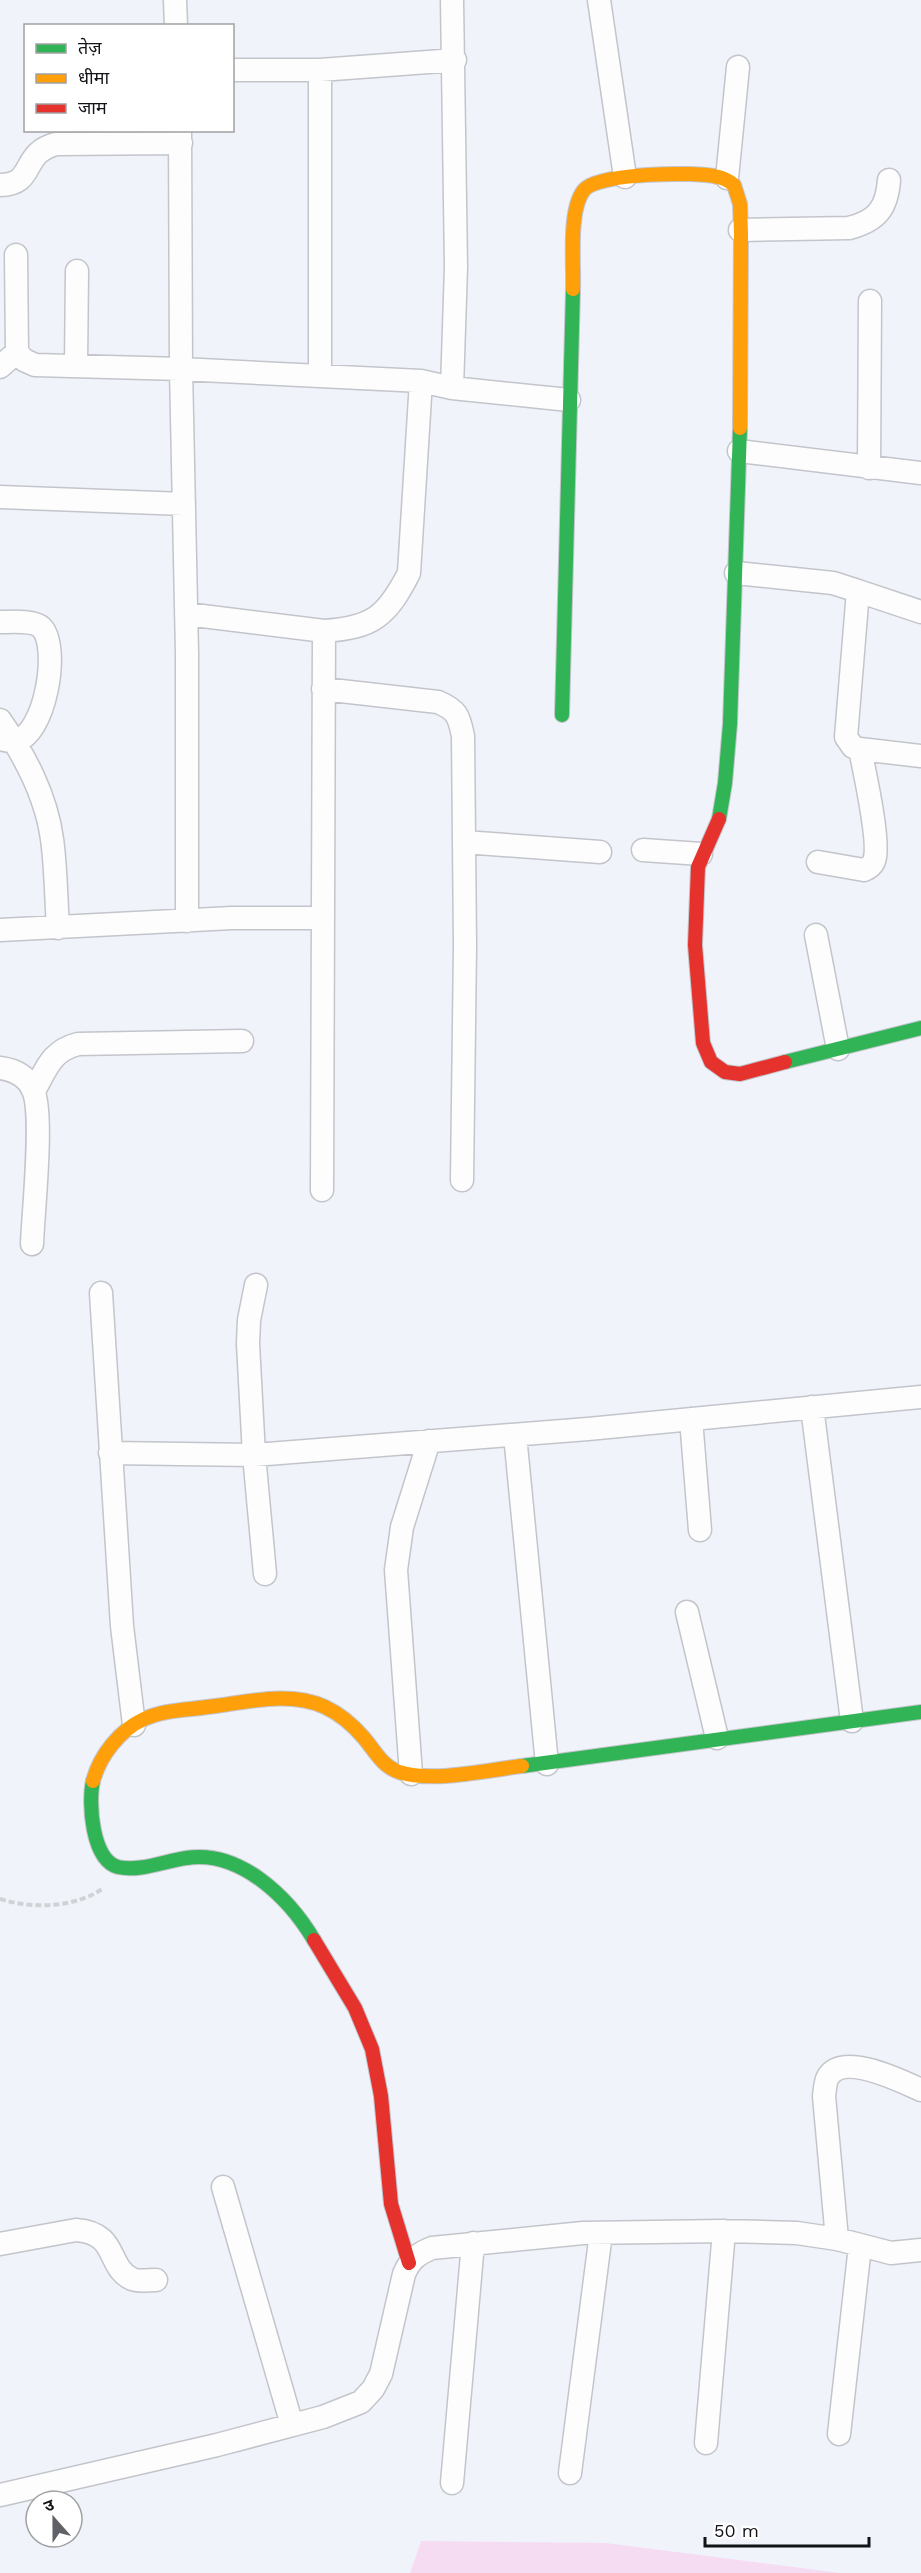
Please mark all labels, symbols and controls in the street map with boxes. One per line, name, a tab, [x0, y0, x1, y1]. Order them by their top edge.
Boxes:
legend	[24, 24, 234, 132]
text: तेज़	[78, 37, 102, 58]
text: धीमा	[78, 67, 109, 88]
text: जाम	[78, 97, 108, 118]
north arrow	[24, 2489, 84, 2549]
text: उ	[41, 2495, 57, 2516]
scale bar	[705, 2510, 868, 2548]
text: 50 m	[714, 2520, 759, 2541]

